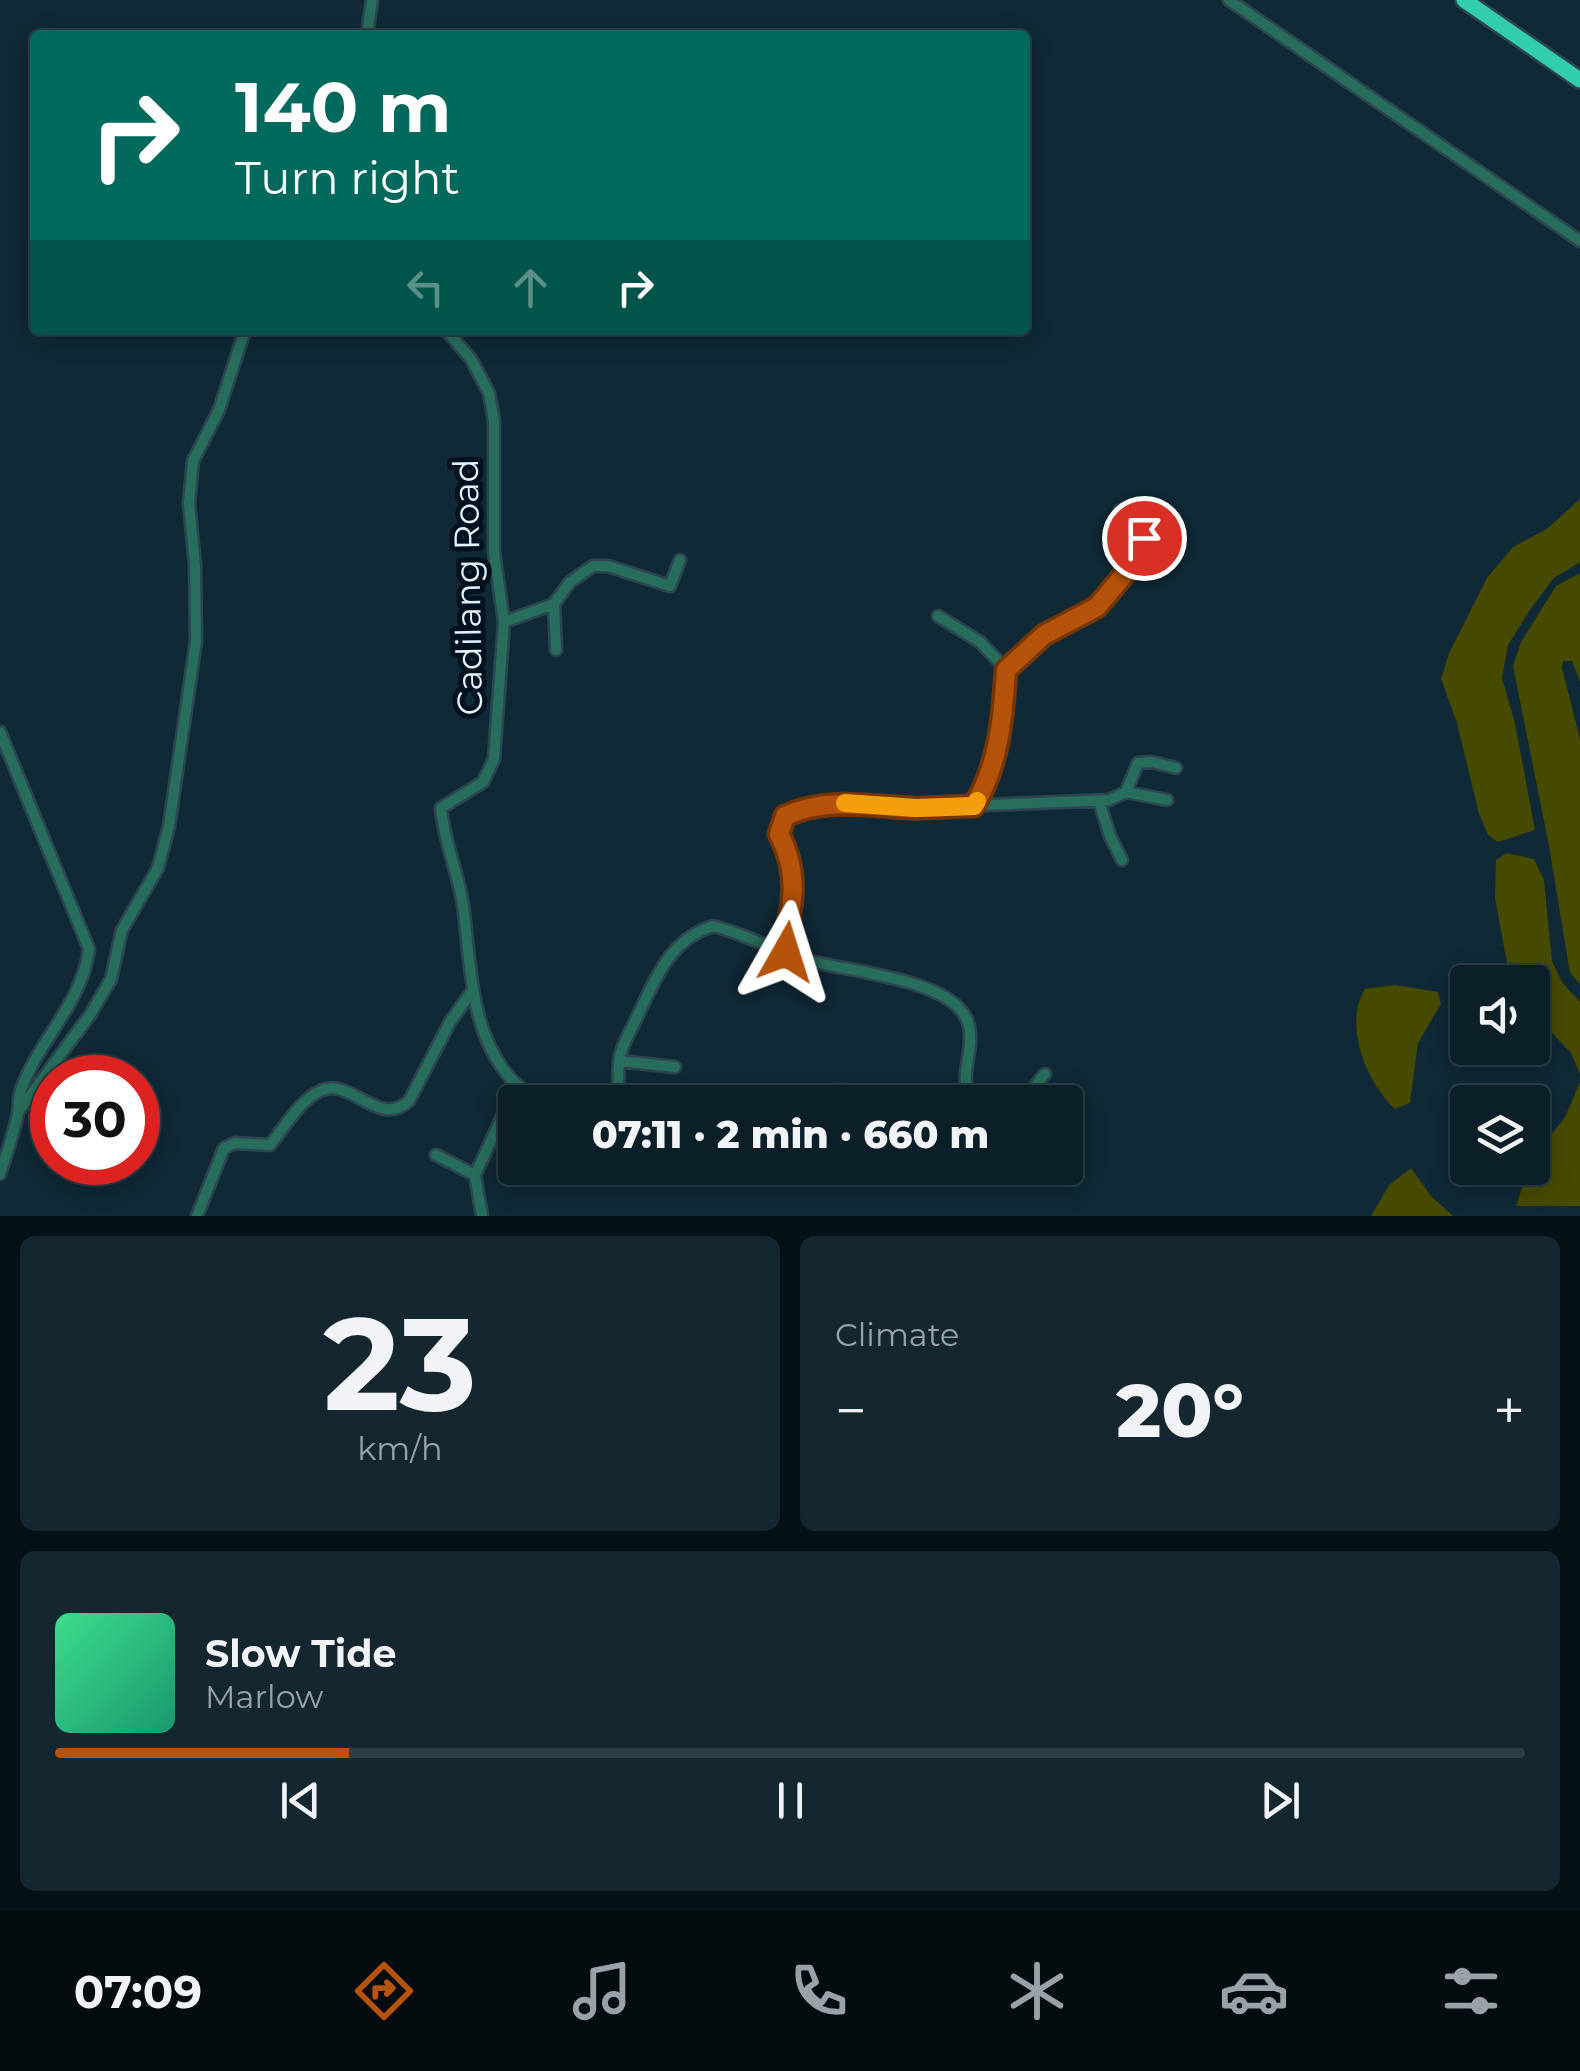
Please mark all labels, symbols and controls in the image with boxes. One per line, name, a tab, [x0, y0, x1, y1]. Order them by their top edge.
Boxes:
text: 140 m	[235, 64, 451, 150]
icon: right	[70, 70, 200, 200]
text: Turn right	[235, 150, 460, 205]
icon: left	[398, 260, 453, 315]
icon: ahead	[503, 260, 558, 315]
icon: right	[608, 260, 663, 315]
street label: Cadilang Road	[444, 458, 491, 716]
pin	[1102, 496, 1187, 581]
icon: arrive	[1117, 511, 1172, 566]
position arrow	[734, 900, 838, 1004]
map controls	[1450, 965, 1550, 1185]
button: sound	[1450, 965, 1550, 1065]
speed limit sign: 30	[30, 1055, 160, 1185]
button: layers	[1450, 1085, 1550, 1185]
text: 07:11 · 2 min · 660 m	[592, 1111, 989, 1158]
text: 23	[323, 1284, 477, 1443]
text: Climate	[835, 1315, 959, 1354]
text: 20°	[1116, 1364, 1244, 1456]
text: −	[835, 1377, 867, 1444]
text: +	[1493, 1377, 1525, 1444]
text: km/h	[357, 1429, 443, 1468]
text: Slow Tide	[205, 1630, 397, 1677]
text: Marlow	[205, 1677, 323, 1716]
icon: previous	[273, 1773, 328, 1828]
icon: pause	[763, 1773, 818, 1828]
icon: next	[1253, 1773, 1308, 1828]
icon: directions	[349, 1956, 419, 2026]
icon: music	[567, 1956, 637, 2026]
icon: phone	[784, 1956, 854, 2026]
icon: climate	[1002, 1956, 1072, 2026]
icon: car	[1219, 1956, 1289, 2026]
icon: filters	[1436, 1956, 1506, 2026]
text: 07:09	[74, 1964, 202, 2019]

